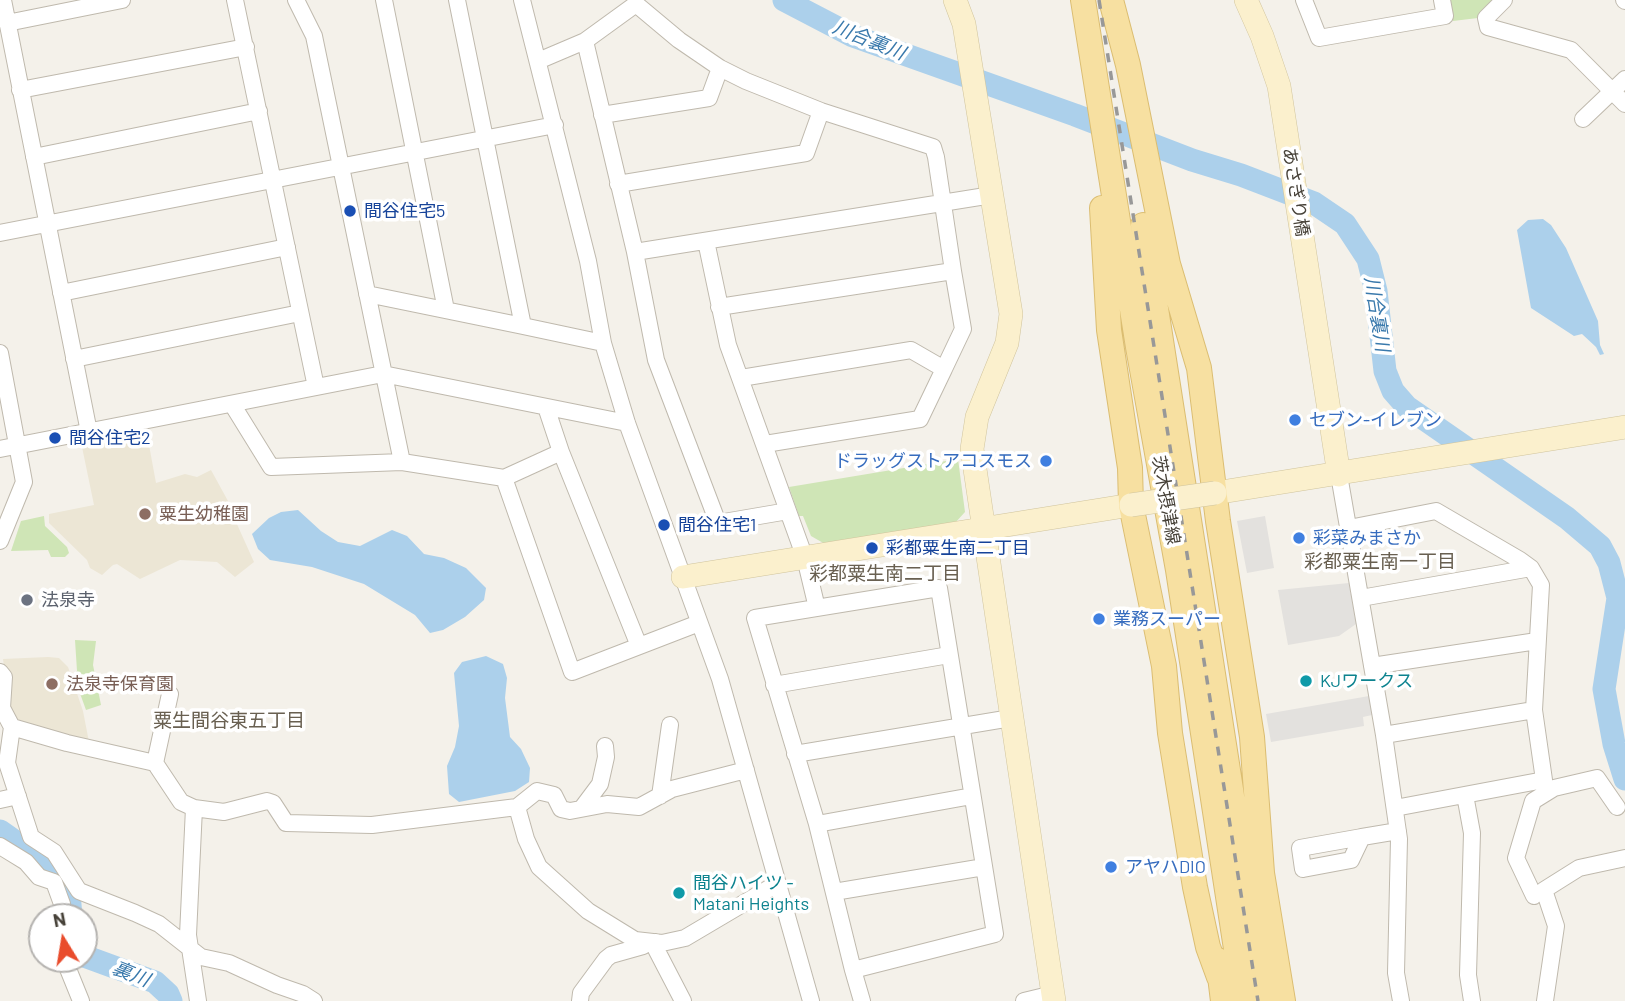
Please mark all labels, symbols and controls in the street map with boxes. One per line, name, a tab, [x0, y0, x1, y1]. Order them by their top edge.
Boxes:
water label: 川合裏川	[829, 15, 909, 65]
street label: あさぎり橋	[1278, 146, 1314, 238]
place label: 間谷住宅5	[364, 200, 445, 222]
marker: 間谷住宅5	[342, 203, 358, 219]
water label: 川合裏川	[1360, 275, 1394, 353]
place label: セブン-イレブン	[1309, 409, 1442, 431]
marker: セブン-イレブン	[1287, 412, 1303, 428]
place label: 間谷住宅2	[69, 427, 151, 449]
marker: 間谷住宅2	[47, 430, 63, 446]
place label: ドラッグストアコスモス	[834, 450, 1032, 472]
marker: ドラッグストアコスモス	[1038, 453, 1054, 469]
street label: 茨木摂津線	[1148, 454, 1184, 546]
place label: 粟生幼稚園	[159, 503, 249, 525]
marker: 粟生幼稚園	[137, 506, 153, 522]
place label: 間谷住宅1	[678, 514, 756, 536]
marker: 間谷住宅1	[656, 517, 672, 533]
place label: 彩菜みまさか	[1313, 527, 1421, 549]
marker: 彩菜みまさか	[1291, 530, 1307, 546]
place label: 彩都粟生南二丁目	[886, 537, 1030, 559]
marker: 彩都粟生南二丁目	[864, 540, 880, 556]
district label: 彩都粟生南一丁目	[1304, 551, 1456, 573]
district label: 彩都粟生南二丁目	[809, 563, 961, 585]
place label: 法泉寺	[41, 589, 95, 611]
marker: 法泉寺	[19, 592, 35, 608]
place label: 業務スーパー	[1113, 608, 1221, 630]
marker: 業務スーパー	[1091, 611, 1107, 627]
place label: KJワークス	[1320, 670, 1413, 692]
place label: 法泉寺保育園	[66, 673, 174, 695]
marker: KJワークス	[1298, 673, 1314, 689]
marker: 法泉寺保育園	[44, 676, 60, 692]
district label: 粟生間谷東五丁目	[153, 710, 305, 732]
place label: アヤハDIO	[1125, 856, 1206, 878]
marker: アヤハDIO	[1103, 859, 1119, 875]
place label: 間谷ハイツ - Matani Heights	[693, 872, 809, 914]
marker: 間谷ハイツ - Matani Heights	[671, 885, 687, 901]
north arrow	[28, 903, 98, 973]
text: N	[51, 906, 68, 931]
water label: 裏川	[109, 956, 153, 992]

